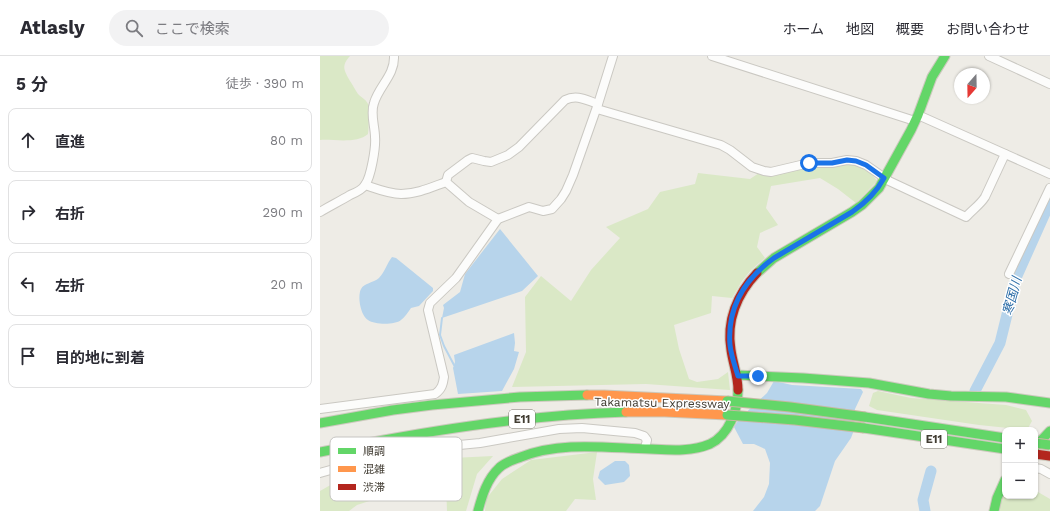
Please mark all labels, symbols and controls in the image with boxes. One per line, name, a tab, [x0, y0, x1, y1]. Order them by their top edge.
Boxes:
search box	[109, 10, 389, 46]
text: Atlasly	[20, 16, 85, 39]
icon: search	[123, 17, 145, 39]
text: ここで検索	[155, 20, 230, 38]
text: ホーム	[782, 21, 824, 37]
text: 地図	[846, 21, 874, 37]
text: 概要	[896, 21, 924, 37]
text: お問い合わせ	[946, 21, 1030, 37]
north arrow	[954, 68, 990, 104]
text: 5 分	[16, 74, 48, 94]
text: 徒歩 · 390 m	[226, 76, 304, 91]
icon: ahead	[17, 129, 39, 151]
text: 直進	[55, 133, 85, 151]
text: 80 m	[270, 133, 303, 148]
route start	[800, 154, 818, 172]
icon: right	[17, 201, 39, 223]
text: 右折	[55, 205, 85, 223]
text: 290 m	[262, 205, 303, 220]
icon: left	[17, 273, 39, 295]
water label: 寒国川	[1000, 273, 1025, 317]
text: 左折	[55, 277, 85, 295]
text: 20 m	[271, 277, 303, 292]
icon: arrive	[17, 345, 39, 367]
text: 目的地に到着	[55, 349, 145, 367]
route end	[749, 367, 767, 385]
street label: Takamatsu Expressway	[594, 395, 731, 411]
road number: E11	[509, 410, 535, 428]
map controls	[1002, 427, 1038, 499]
button: +	[1002, 427, 1038, 463]
road number: E11	[921, 430, 947, 448]
legend	[330, 437, 462, 501]
text: 順調	[363, 445, 385, 458]
text: 混雑	[363, 463, 385, 476]
button: −	[1002, 463, 1038, 499]
text: 渋滞	[363, 481, 385, 494]

